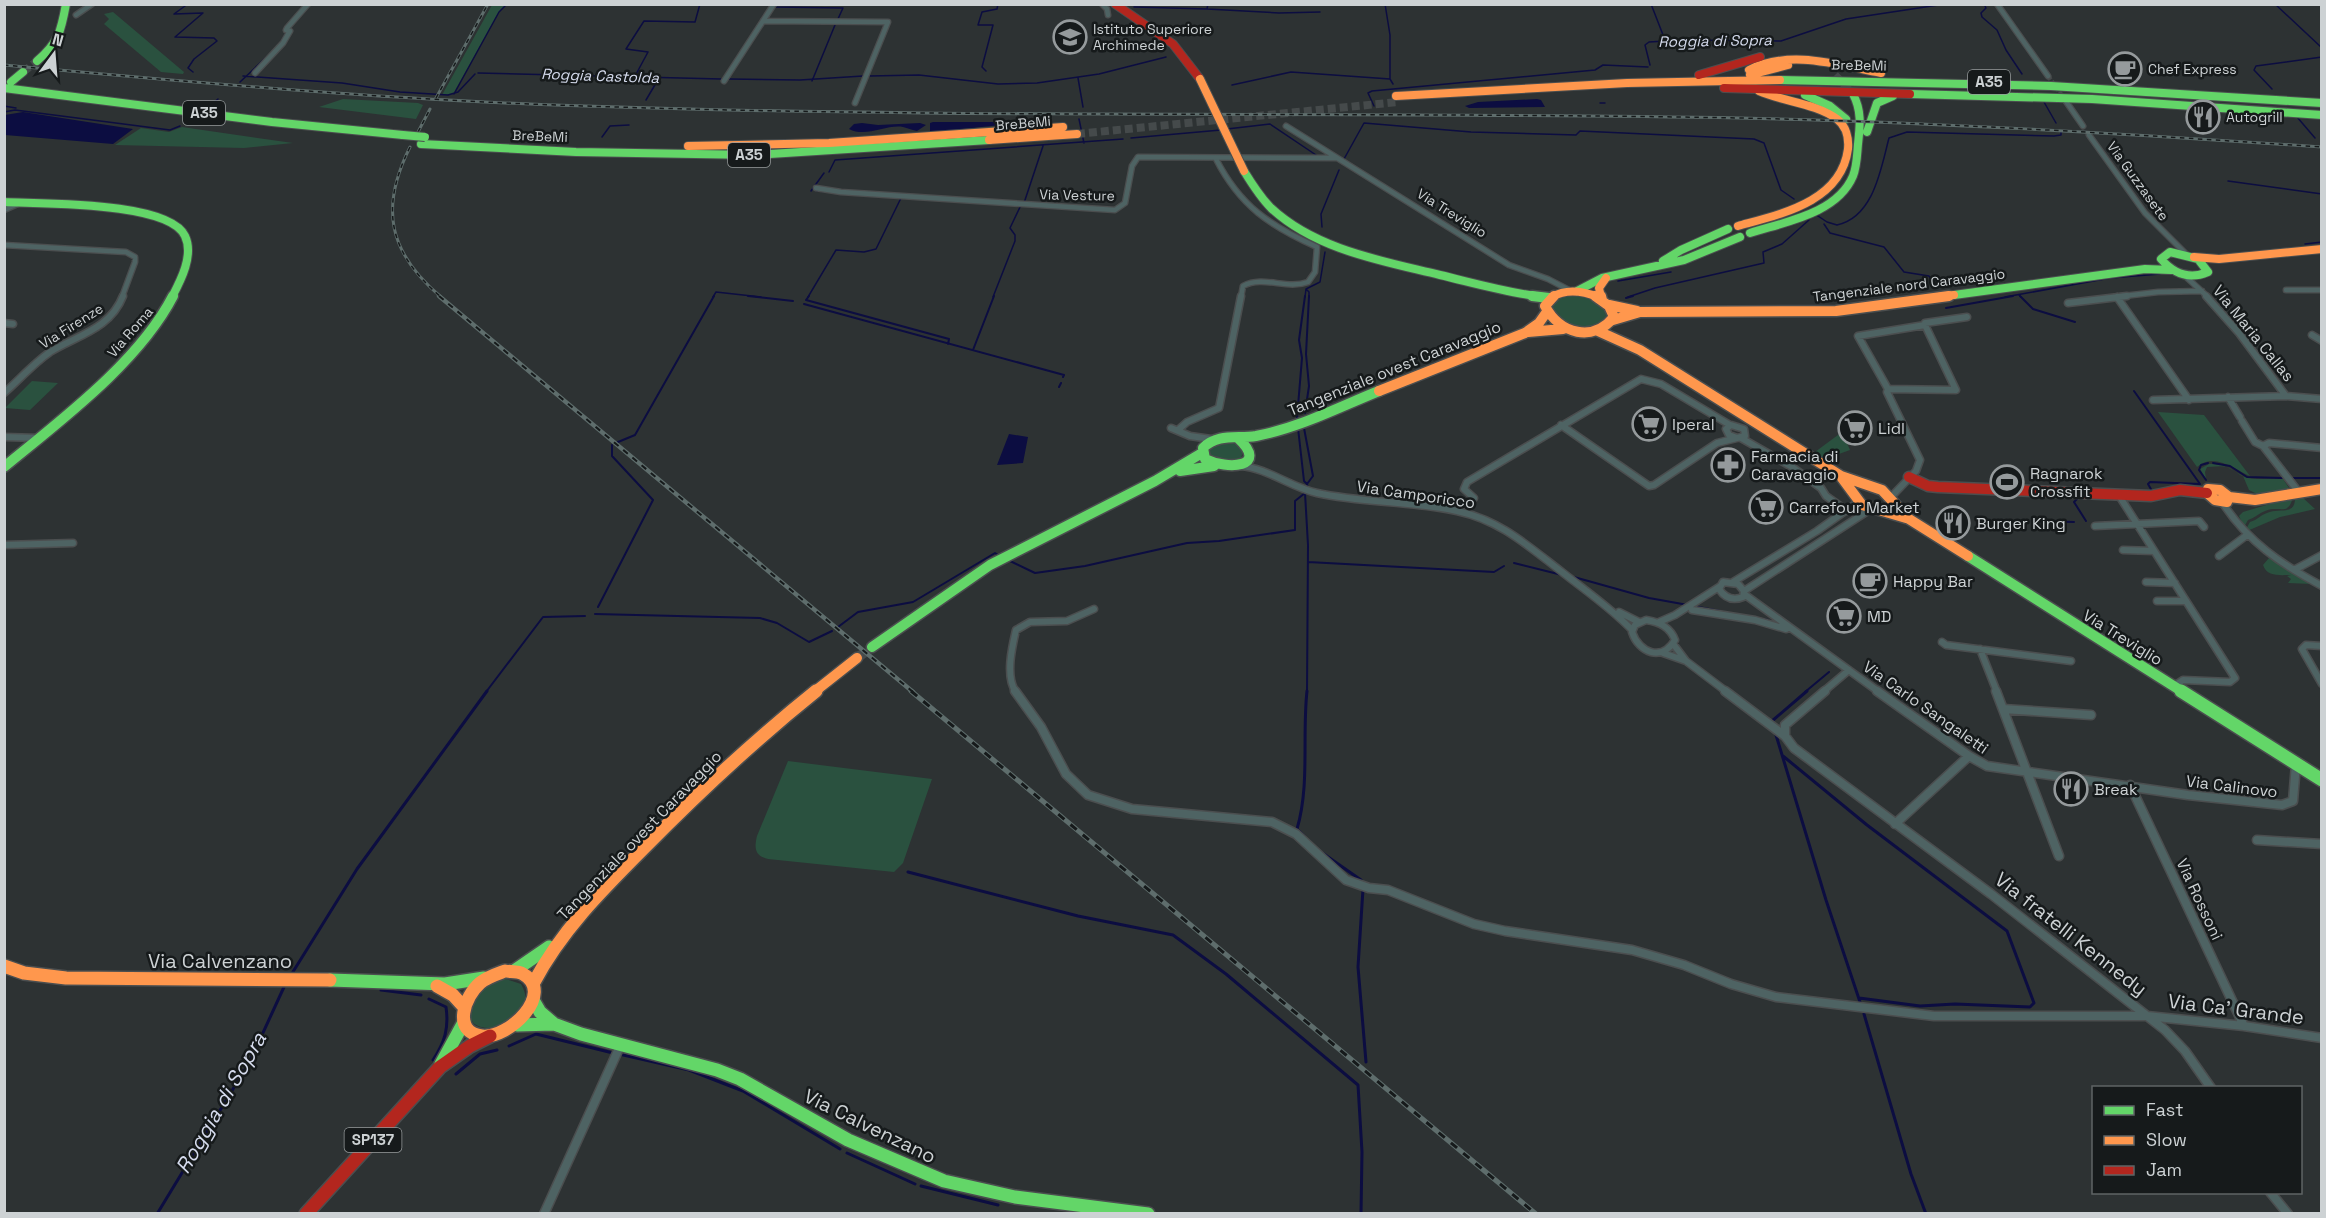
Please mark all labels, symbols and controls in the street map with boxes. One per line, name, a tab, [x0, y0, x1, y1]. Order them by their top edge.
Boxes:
school or university icon: Istituto Superiore Archimede	[1052, 19, 1088, 55]
place label: Istituto Superiore Archimede	[1093, 20, 1212, 54]
north arrow	[24, 24, 84, 84]
text: N	[50, 28, 66, 52]
water label: Roggia di Sopra	[1658, 30, 1772, 51]
cafe icon: Chef Express	[2107, 51, 2143, 87]
street label: BreBeMi	[1831, 56, 1887, 74]
place label: Chef Express	[2148, 60, 2237, 78]
water label: Roggia Castolda	[541, 64, 660, 87]
road number: A35	[1968, 70, 2010, 94]
restaurant icon: Autogrill	[2185, 99, 2221, 135]
road number: A35	[183, 101, 225, 125]
place label: Autogrill	[2226, 108, 2283, 126]
street label: BreBeMi	[994, 112, 1052, 134]
street label: BreBeMi	[512, 126, 568, 146]
street label: Via Guzzasete	[2103, 138, 2173, 224]
road number: A35	[728, 143, 770, 167]
street label: Via Treviglio	[1414, 184, 1490, 242]
street label: Via Vesture	[1039, 185, 1115, 205]
street label: Tangenziale nord Caravaggio	[1812, 264, 2006, 306]
street label: Via Maria Callas	[2208, 281, 2299, 386]
street label: Via Firenze	[36, 299, 106, 353]
street label: Via Roma	[103, 303, 157, 361]
street label: Tangenziale ovest Caravaggio	[1284, 316, 1504, 421]
supermarket icon: Iperal	[1631, 406, 1667, 442]
supermarket icon: Lidl	[1837, 410, 1873, 446]
place label: Iperal	[1672, 414, 1715, 435]
place label: Lidl	[1878, 418, 1905, 439]
place label: Farmacia di Caravaggio	[1751, 446, 1839, 485]
pharmacy icon: Farmacia di Caravaggio	[1710, 447, 1746, 483]
place label: Ragnarok Crossfit	[2030, 463, 2103, 502]
sports icon: Ragnarok Crossfit	[1989, 464, 2025, 500]
street label: Via Camporicco	[1355, 476, 1477, 513]
supermarket icon: Carrefour Market	[1748, 489, 1784, 525]
place label: Carrefour Market	[1789, 497, 1920, 518]
restaurant icon: Burger King	[1935, 505, 1971, 541]
place label: Burger King	[1976, 513, 2066, 534]
cafe icon: Happy Bar	[1852, 563, 1888, 599]
place label: Happy Bar	[1893, 571, 1973, 592]
supermarket icon: MD	[1826, 598, 1862, 634]
street label: Via Treviglio	[2079, 605, 2167, 670]
place label: MD	[1867, 606, 1891, 627]
street label: Via Carlo Sangaletti	[1859, 656, 1993, 759]
street label: Tangenziale ovest Caravaggio	[553, 746, 726, 925]
street label: Via Calinovo	[2185, 770, 2279, 803]
restaurant icon: Break	[2053, 771, 2089, 807]
place label: Break	[2094, 779, 2138, 800]
street label: Via Rossoni	[2172, 855, 2228, 943]
street label: Via fratelli Kennedy	[1990, 866, 2152, 1002]
street label: Via Calvenzano	[148, 948, 292, 974]
street label: Via Ca' Grande	[2167, 988, 2305, 1030]
water label: Roggia di Sopra	[169, 1026, 272, 1178]
street label: Via Calvenzano	[800, 1083, 940, 1169]
legend	[2092, 1086, 2302, 1194]
text: Fast	[2146, 1098, 2183, 1121]
road number: SP137	[344, 1128, 401, 1152]
text: Slow	[2146, 1128, 2187, 1151]
text: Jam	[2146, 1158, 2182, 1181]

